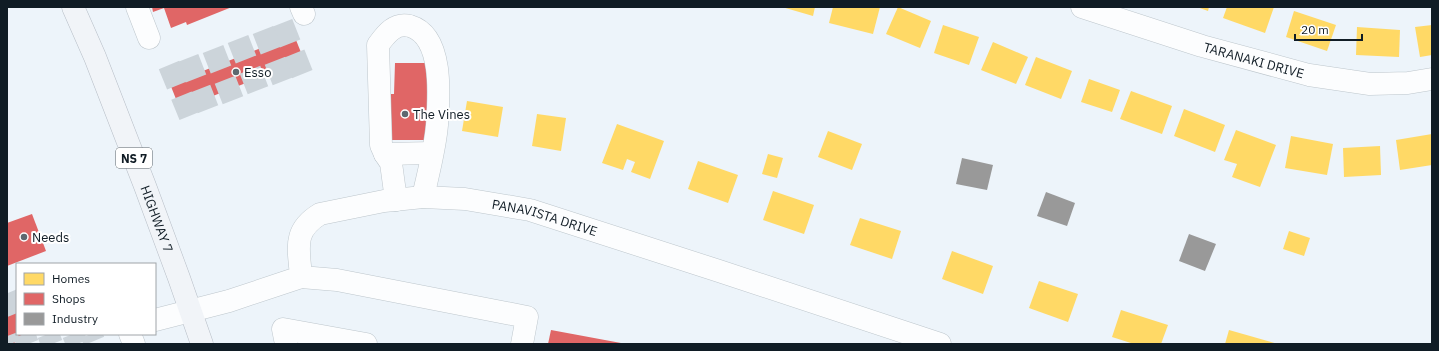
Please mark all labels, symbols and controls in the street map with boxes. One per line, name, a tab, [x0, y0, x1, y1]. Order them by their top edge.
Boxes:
scale bar	[1295, 16, 1362, 42]
text: 20 m	[1301, 22, 1329, 37]
street label: TARANAKI DRIVE	[1202, 38, 1306, 82]
place label: Esso	[244, 64, 271, 81]
marker: Esso	[231, 67, 241, 77]
place label: The Vines	[413, 106, 470, 123]
marker: The Vines	[400, 109, 410, 119]
road number: NS 7	[116, 148, 152, 168]
street label: HIGHWAY 7	[137, 183, 177, 255]
street label: PANAVISTA DRIVE	[491, 195, 600, 240]
place label: Needs	[32, 229, 69, 246]
marker: Needs	[19, 232, 29, 242]
legend	[16, 263, 156, 335]
text: Homes	[52, 271, 90, 286]
text: Shops	[52, 291, 85, 306]
text: Industry	[52, 311, 98, 326]

